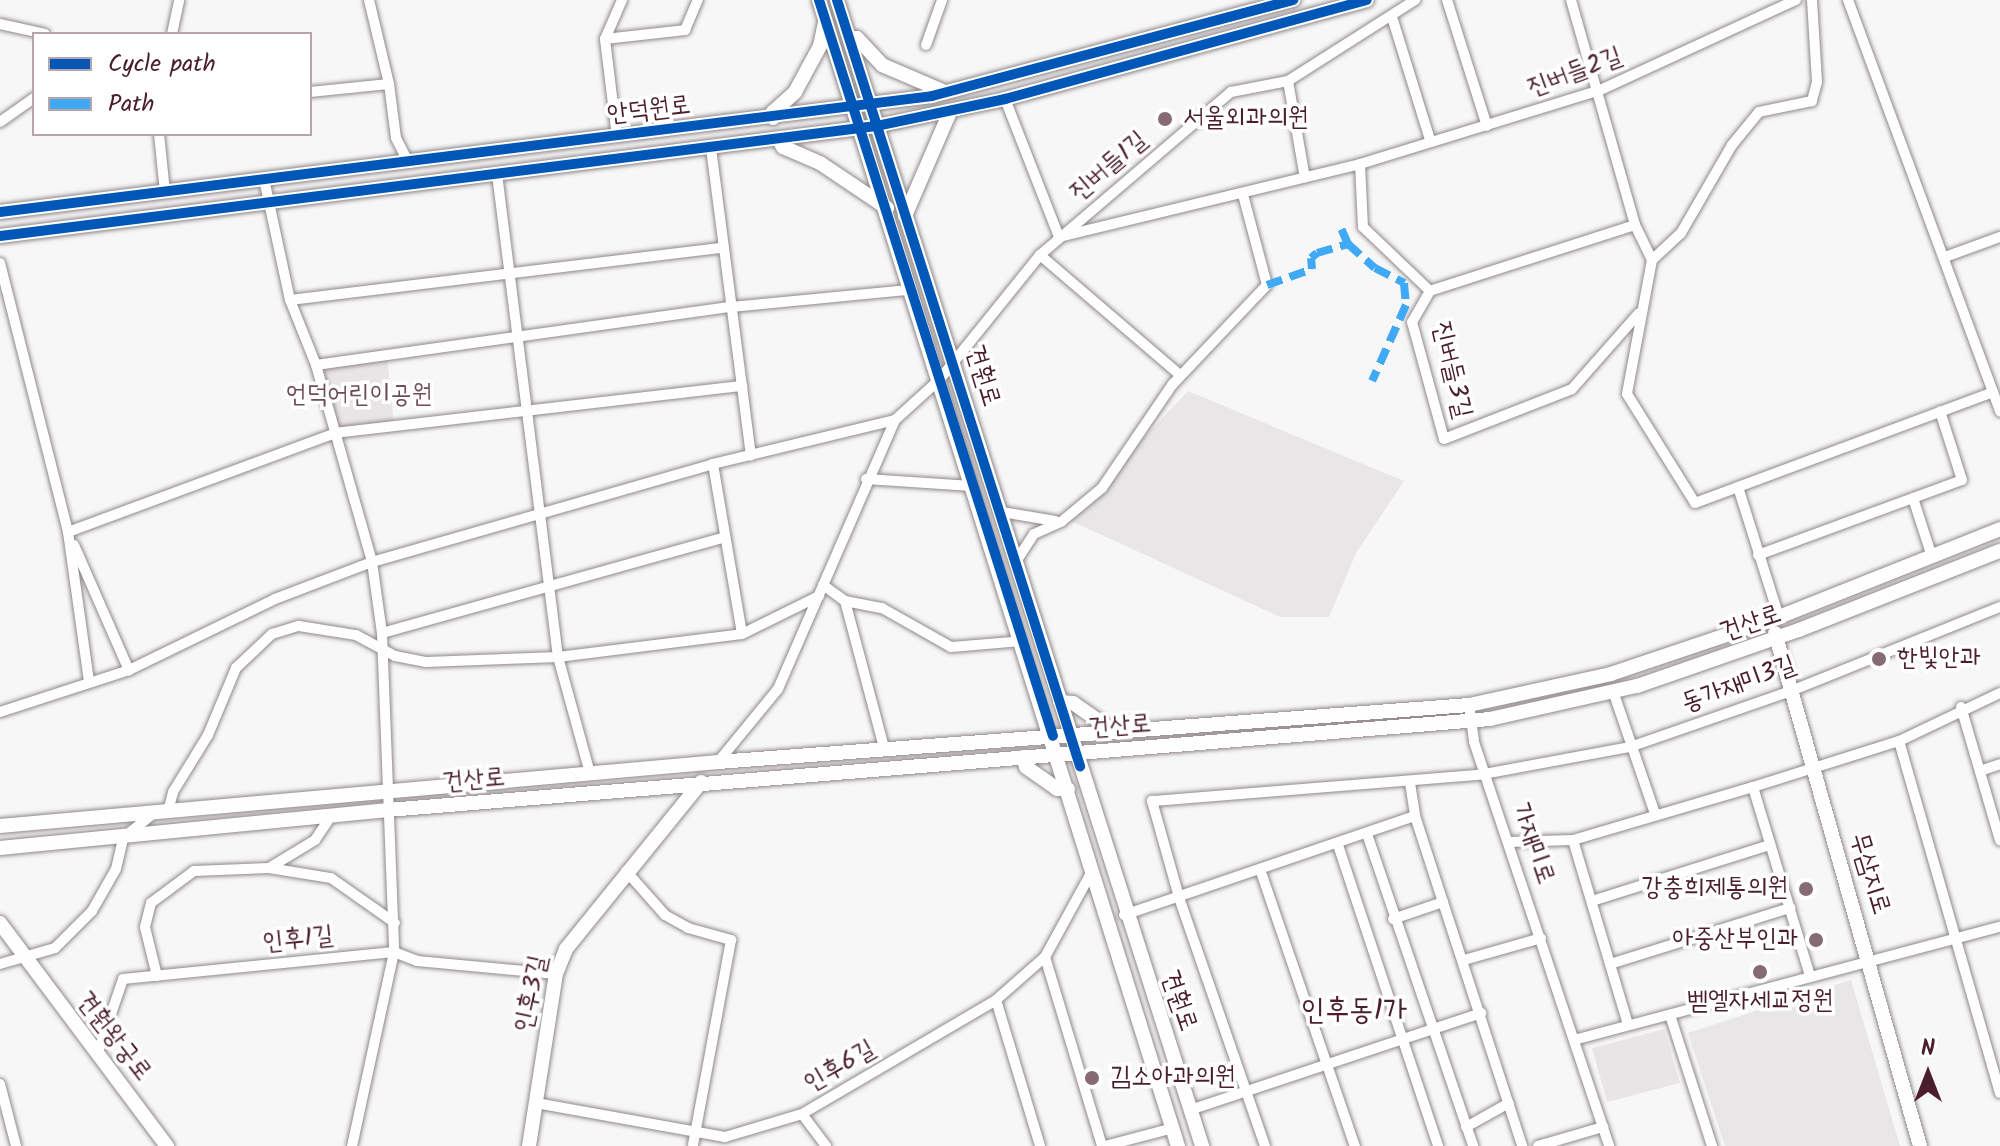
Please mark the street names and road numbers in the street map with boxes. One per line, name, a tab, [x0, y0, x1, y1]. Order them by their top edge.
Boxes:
street label: 진버들2길	[1523, 41, 1627, 105]
street label: 안덕원로	[606, 90, 692, 132]
street label: 진버들1길	[1064, 126, 1154, 208]
street label: 진버들3길	[1425, 318, 1477, 422]
street label: 견훤로	[958, 341, 1006, 411]
street label: 건산로	[1716, 599, 1786, 649]
street label: 동가재미3길	[1678, 650, 1800, 720]
street label: 건산로	[1088, 709, 1152, 745]
street label: 건산로	[441, 763, 507, 799]
street label: 가재미로	[1504, 799, 1560, 889]
street label: 무삼지로	[1842, 829, 1896, 919]
street label: 인후1길	[261, 921, 335, 959]
street label: 인후3길	[509, 953, 555, 1035]
street label: 견훤로	[1153, 966, 1203, 1036]
street label: 견훤왕궁로	[69, 986, 157, 1088]
street label: 인후6길	[799, 1034, 881, 1100]

